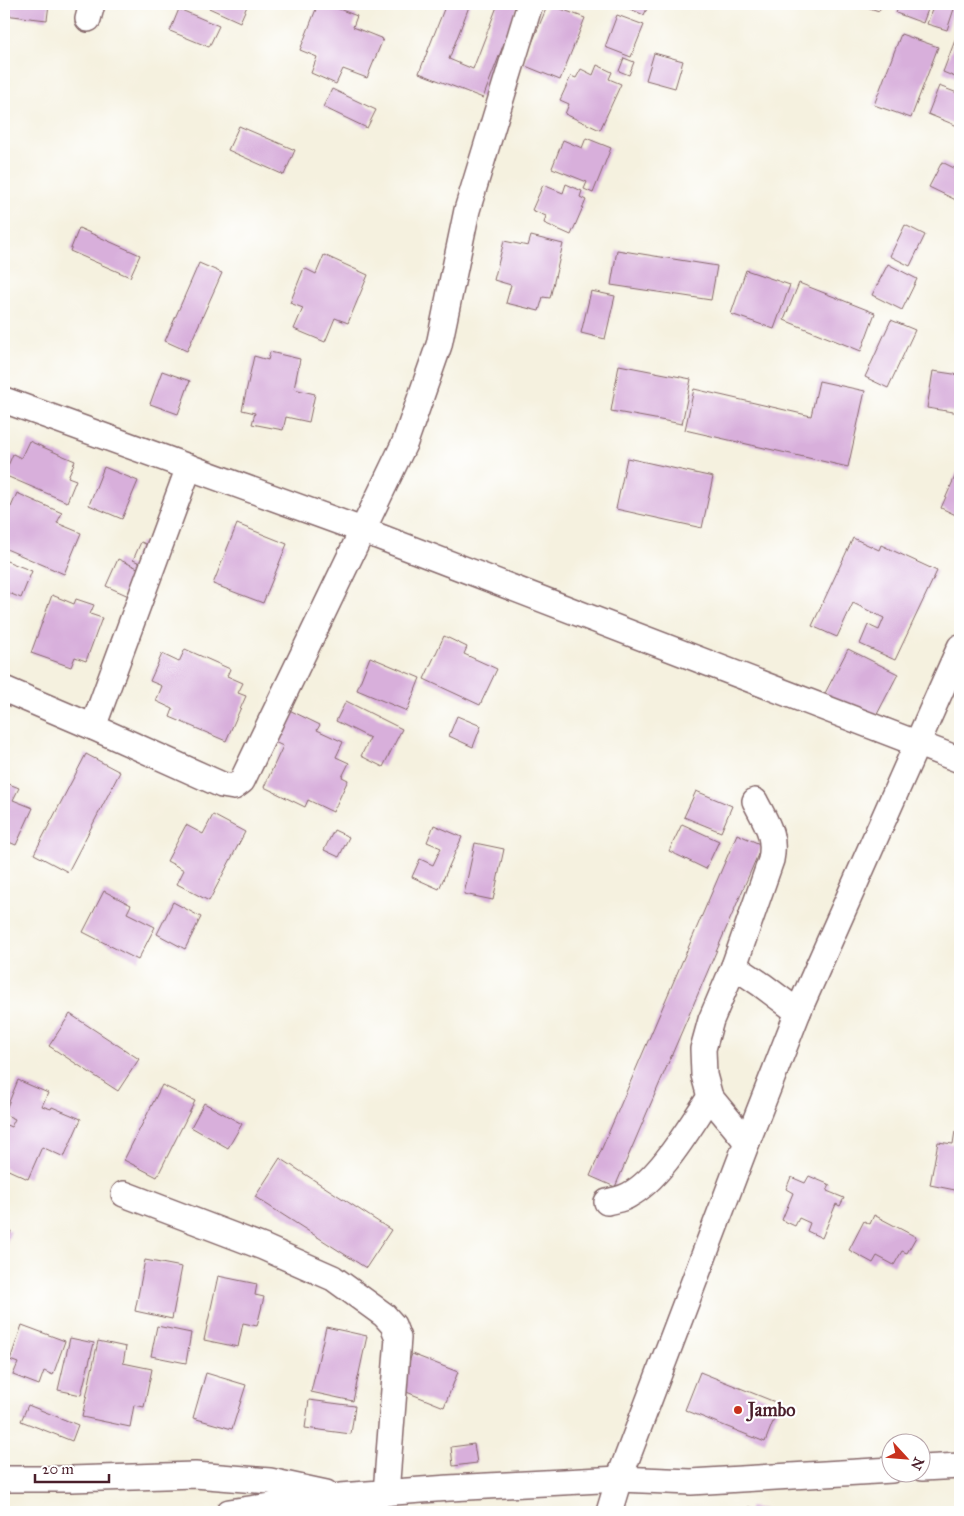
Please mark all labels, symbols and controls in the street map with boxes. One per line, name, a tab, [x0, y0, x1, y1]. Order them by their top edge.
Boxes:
place label: Jambo	[746, 1399, 795, 1422]
marker: Jambo	[732, 1404, 744, 1416]
north arrow	[882, 1434, 932, 1484]
scale bar	[35, 1451, 109, 1483]
text: N	[907, 1454, 927, 1473]
text: 20 m	[42, 1460, 74, 1478]

